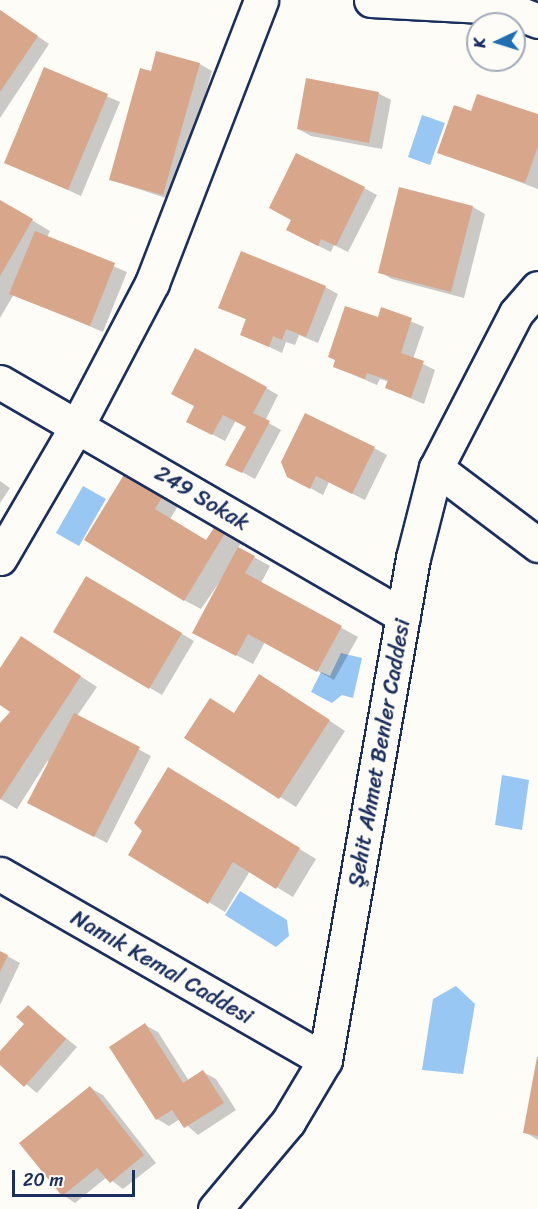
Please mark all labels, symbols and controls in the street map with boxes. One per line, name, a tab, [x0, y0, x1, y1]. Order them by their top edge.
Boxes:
north arrow	[466, 12, 526, 72]
text: K	[465, 37, 494, 49]
street label: 249 Sokak	[150, 460, 254, 536]
street label: Şehit Ahmet Benler Caddesi	[343, 617, 415, 889]
street label: Namık Kemal Caddesi	[66, 904, 258, 1030]
scale bar	[15, 1158, 138, 1196]
text: 20 m	[23, 1164, 63, 1196]

